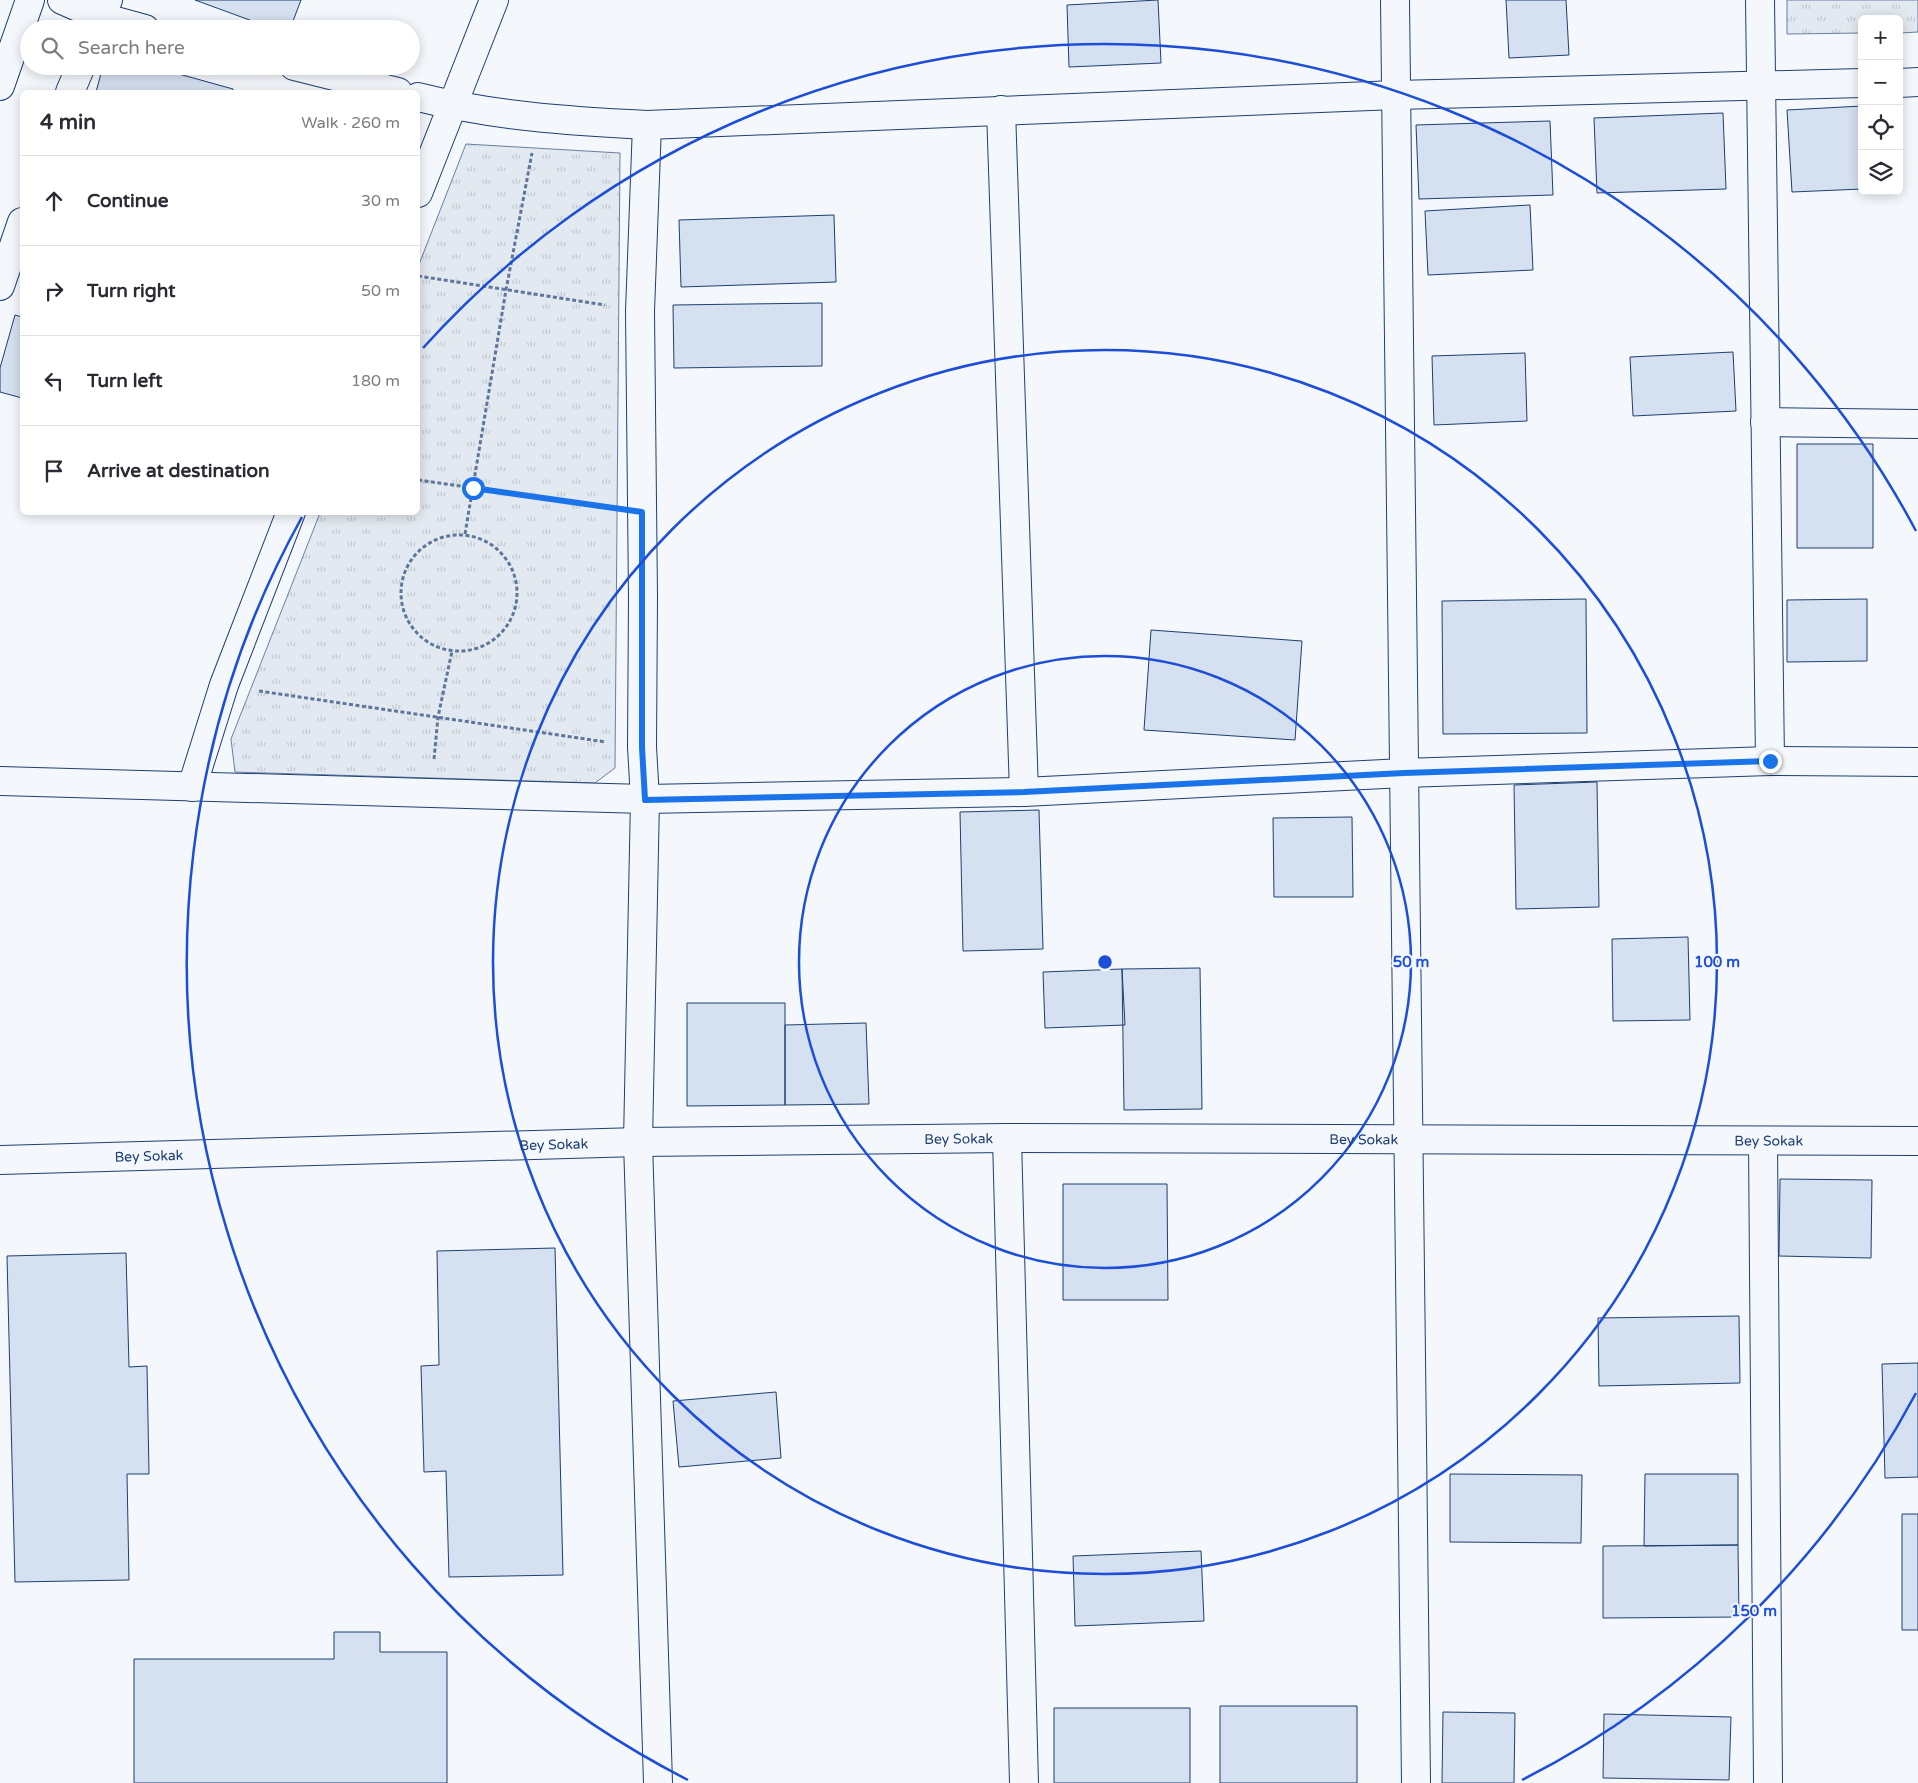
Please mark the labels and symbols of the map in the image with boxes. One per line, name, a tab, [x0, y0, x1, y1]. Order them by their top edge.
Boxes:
route start	[462, 477, 485, 500]
route end	[1759, 750, 1782, 773]
centre of rings	[1096, 953, 1114, 971]
text: 50 m	[1393, 953, 1429, 971]
text: 100 m	[1694, 953, 1740, 971]
street label: Bey Sokak	[924, 1130, 994, 1148]
street label: Bey Sokak	[1329, 1131, 1399, 1148]
street label: Bey Sokak	[1734, 1132, 1804, 1150]
street label: Bey Sokak	[519, 1135, 589, 1154]
street label: Bey Sokak	[114, 1147, 184, 1166]
text: 150 m	[1731, 1602, 1777, 1620]

